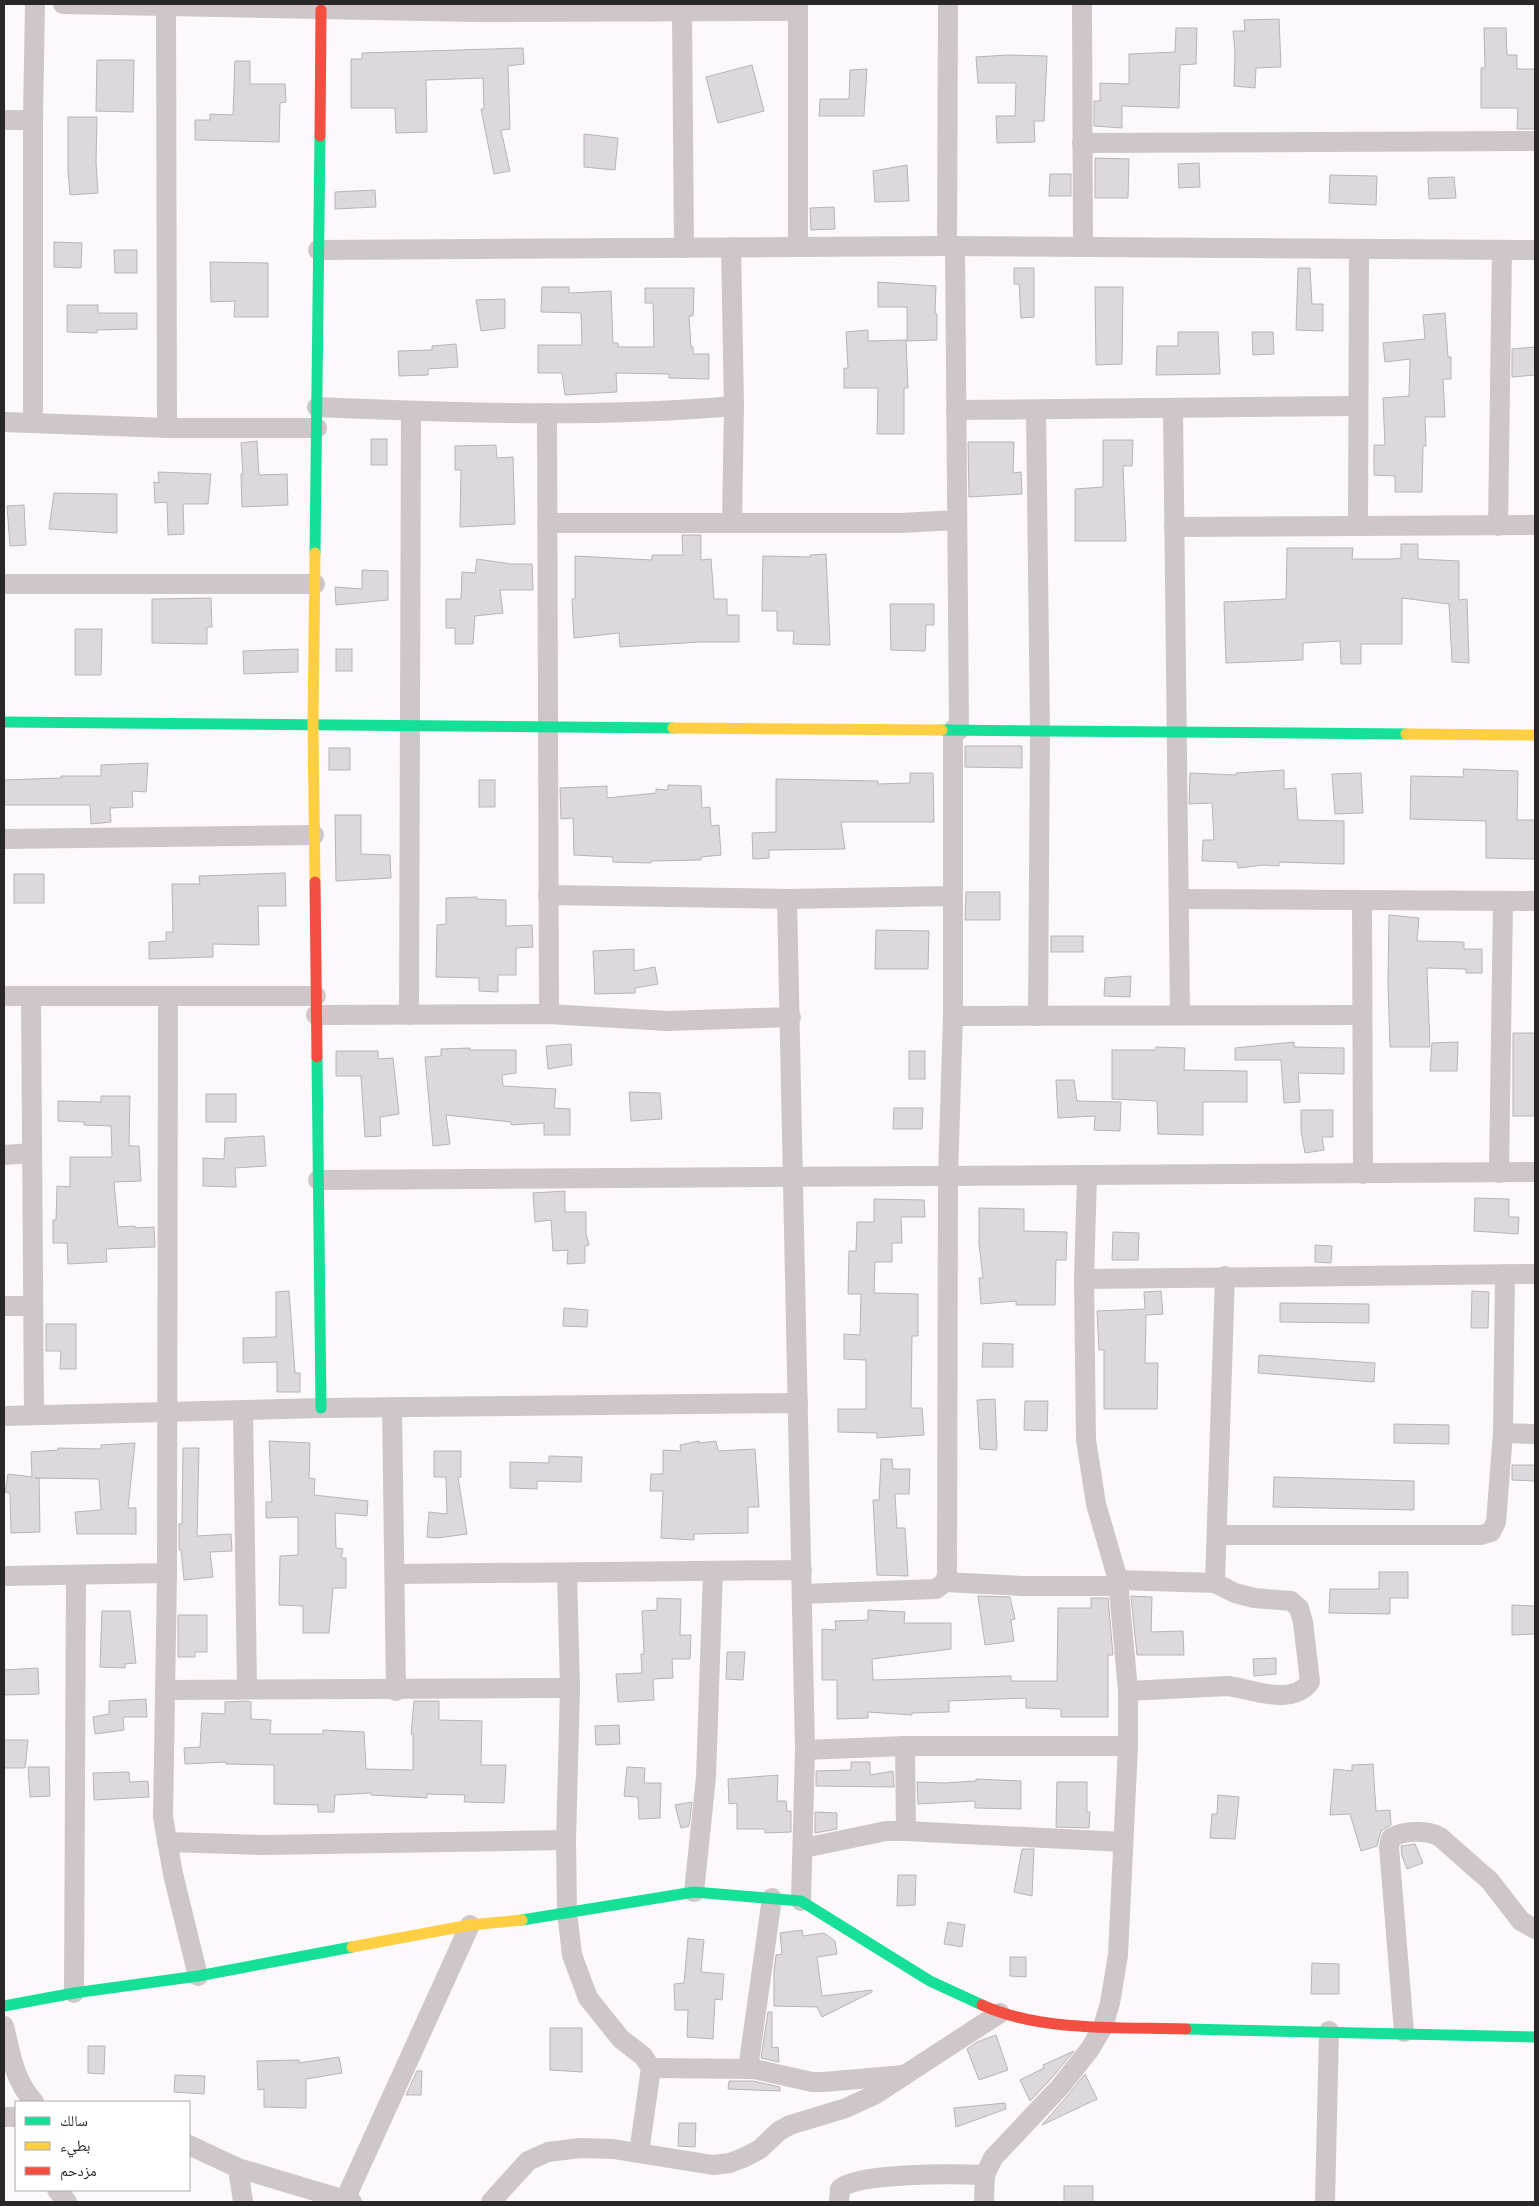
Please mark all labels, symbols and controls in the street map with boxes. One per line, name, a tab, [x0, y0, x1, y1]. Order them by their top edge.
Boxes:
legend	[15, 2101, 190, 2191]
text: سالك	[60, 2112, 88, 2130]
text: بطيء	[60, 2137, 90, 2158]
text: مزدحم	[60, 2162, 97, 2181]

